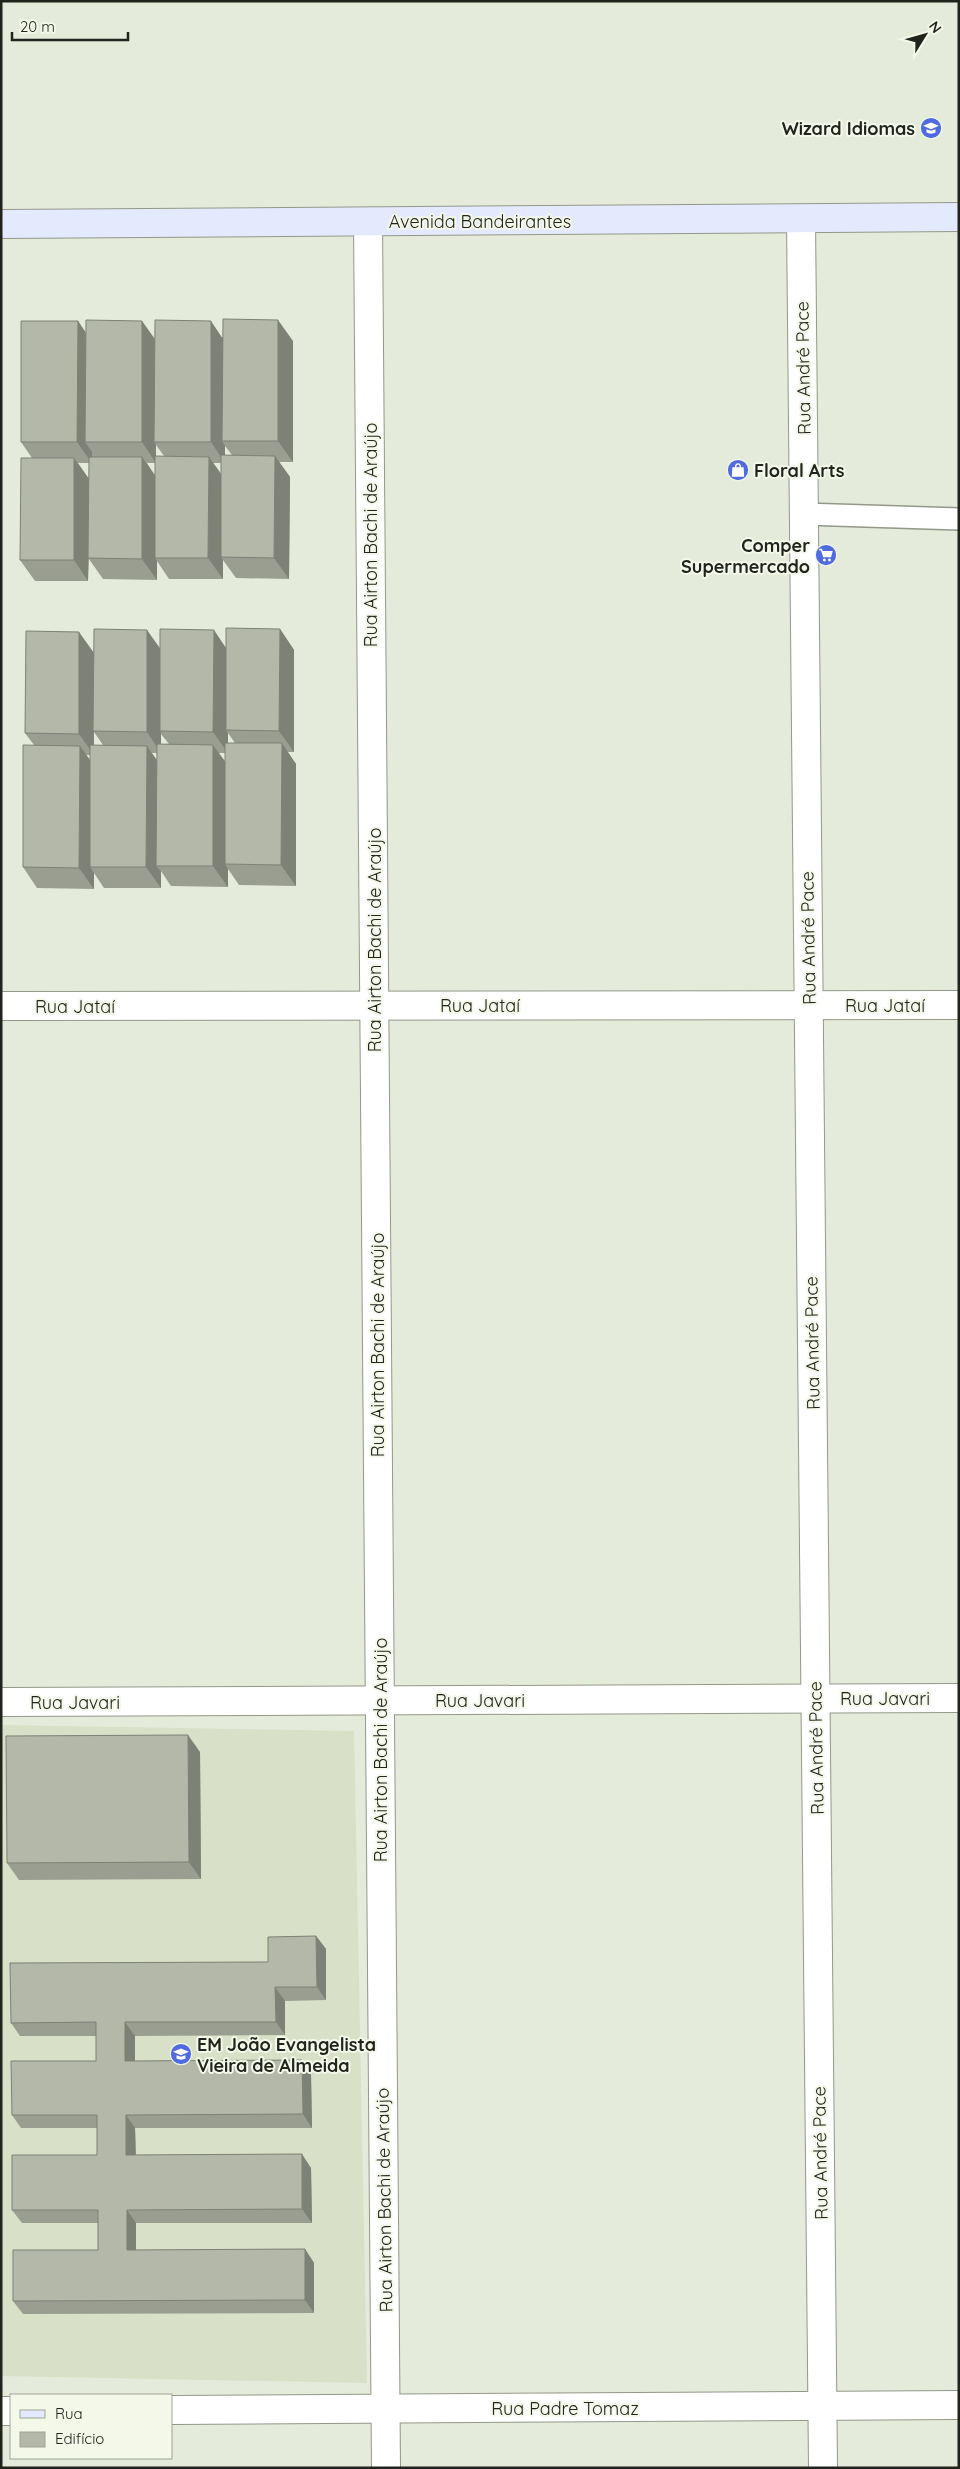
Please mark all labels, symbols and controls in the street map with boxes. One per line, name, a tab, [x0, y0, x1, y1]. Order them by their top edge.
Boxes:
scale bar	[12, 10, 129, 42]
north arrow	[900, 10, 950, 60]
text: 20 m	[20, 17, 55, 36]
text: N	[925, 18, 946, 37]
school or university icon: Wizard Idiomas	[919, 116, 943, 140]
place label: Wizard Idiomas	[782, 117, 915, 140]
street label: Avenida Bandeirantes	[389, 210, 571, 233]
street label: Rua André Pace	[790, 301, 816, 435]
street label: Rua Airton Bachi de Araújo	[359, 423, 382, 647]
shop icon: Floral Arts	[726, 458, 750, 482]
place label: Floral Arts	[754, 459, 845, 482]
place label: Comper Supermercado	[681, 534, 810, 578]
supermarket icon: Comper Supermercado	[814, 543, 838, 567]
street label: Rua Airton Bachi de Araújo	[363, 828, 386, 1052]
street label: Rua André Pace	[795, 871, 821, 1005]
street label: Rua Jataí	[440, 994, 520, 1017]
street label: Rua Jataí	[845, 994, 925, 1017]
street label: Rua Jataí	[35, 995, 115, 1018]
street label: Rua Airton Bachi de Araújo	[366, 1233, 389, 1457]
street label: Rua André Pace	[799, 1276, 825, 1410]
street label: Rua Airton Bachi de Araújo	[369, 1638, 392, 1862]
street label: Rua André Pace	[803, 1681, 829, 1815]
street label: Rua Javari	[840, 1687, 930, 1710]
street label: Rua Javari	[435, 1689, 525, 1712]
street label: Rua Javari	[30, 1691, 120, 1714]
place label: EM João Evangelista Vieira de Almeida	[197, 2033, 376, 2077]
school or university icon: EM João Evangelista Vieira de Almeida	[169, 2042, 193, 2066]
street label: Rua André Pace	[807, 2086, 833, 2220]
street label: Rua Airton Bachi de Araújo	[371, 2088, 397, 2312]
legend	[10, 2394, 172, 2459]
street label: Rua Padre Tomaz	[491, 2397, 639, 2420]
text: Rua	[55, 2404, 83, 2423]
text: Edifício	[55, 2429, 104, 2448]

